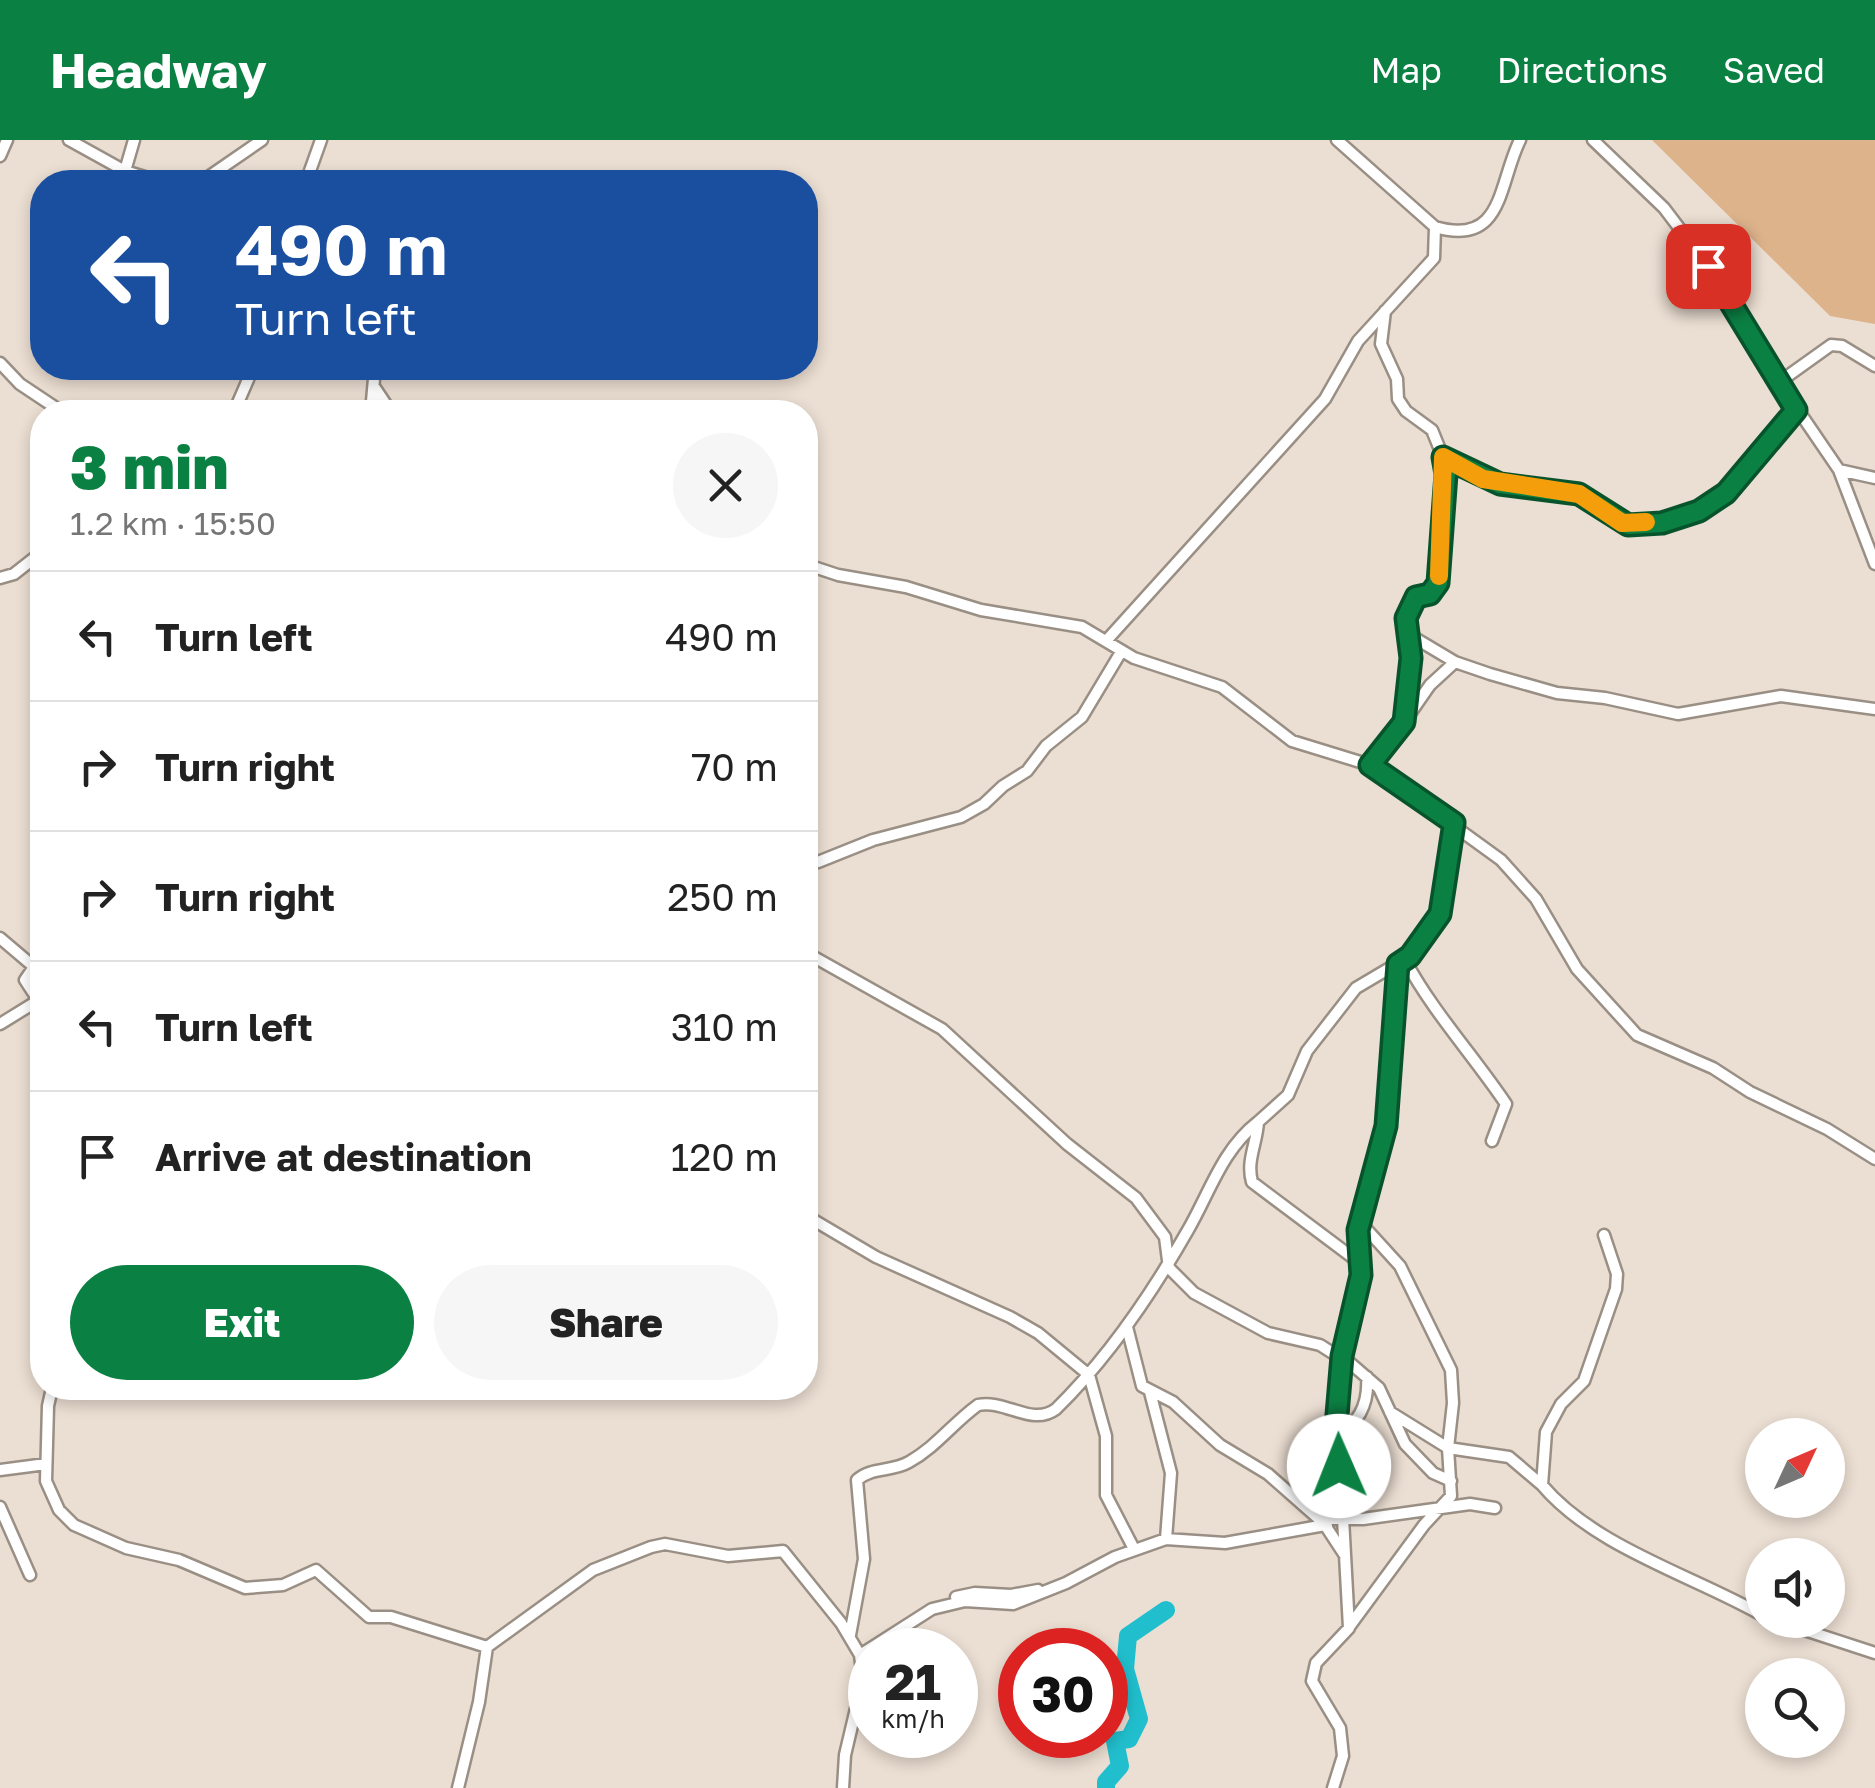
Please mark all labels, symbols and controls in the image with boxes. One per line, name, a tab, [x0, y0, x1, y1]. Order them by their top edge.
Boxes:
text: Headway	[50, 41, 267, 99]
text: Map	[1370, 49, 1442, 91]
text: Directions	[1497, 49, 1668, 91]
text: Saved	[1723, 49, 1825, 91]
text: 490 m	[235, 206, 447, 290]
icon: left	[70, 210, 200, 340]
pin	[1666, 224, 1751, 309]
icon: arrive	[1681, 239, 1736, 294]
text: Turn left	[235, 291, 417, 345]
text: 3 min	[70, 430, 229, 502]
button: close	[673, 433, 778, 538]
text: 1.2 km · 15:50	[70, 504, 276, 542]
icon: left	[70, 609, 125, 664]
text: Turn left	[155, 614, 313, 659]
text: 490 m	[665, 614, 778, 659]
icon: right	[70, 739, 125, 794]
text: Turn right	[155, 744, 335, 789]
text: 70 m	[691, 744, 778, 789]
icon: right	[70, 869, 125, 924]
text: Turn right	[155, 874, 335, 919]
text: 250 m	[667, 874, 778, 919]
icon: left	[70, 999, 125, 1054]
text: Turn left	[155, 1004, 313, 1049]
text: 310 m	[671, 1004, 778, 1049]
icon: arrive	[70, 1129, 125, 1184]
text: Arrive at destination	[155, 1134, 532, 1179]
text: 120 m	[671, 1134, 778, 1179]
button: Exit	[70, 1265, 414, 1380]
button: Share	[434, 1265, 778, 1380]
position arrow	[1287, 1414, 1391, 1518]
north arrow	[1745, 1418, 1845, 1518]
map controls	[1745, 1418, 1845, 1758]
button: sound	[1745, 1538, 1845, 1638]
speed limit sign: 30	[998, 1628, 1128, 1758]
text: 21	[885, 1651, 941, 1711]
button: search	[1745, 1658, 1845, 1758]
text: km/h	[881, 1703, 945, 1734]

